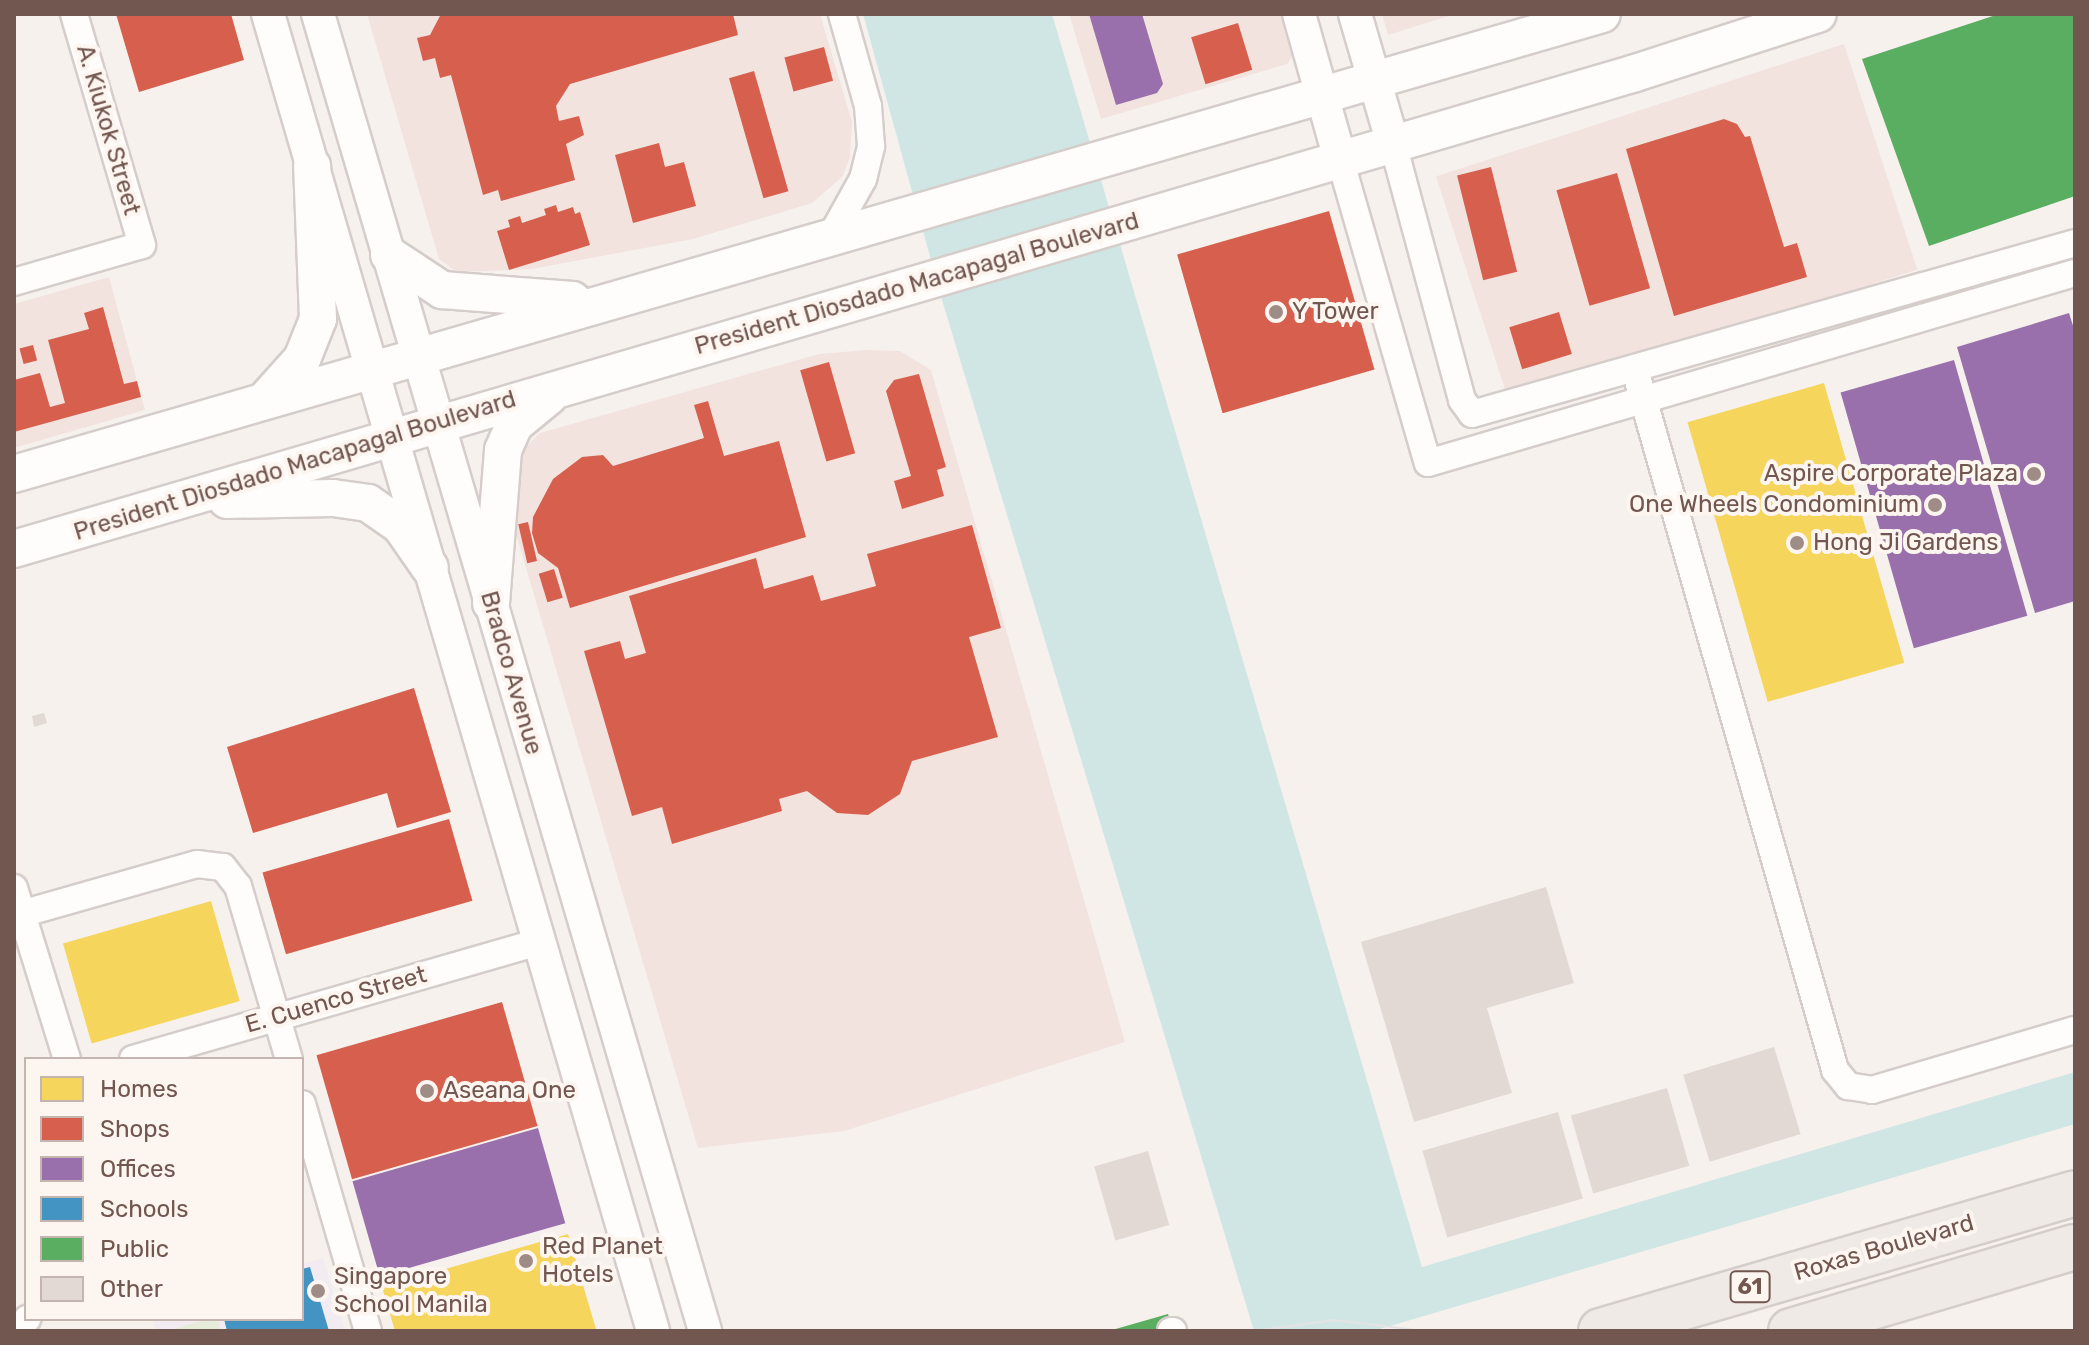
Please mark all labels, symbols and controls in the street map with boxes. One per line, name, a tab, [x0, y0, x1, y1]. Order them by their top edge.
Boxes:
street label: A. Kiukok Street	[70, 41, 146, 219]
street label: President Diosdado Macapagal Boulevard	[692, 207, 1142, 361]
place label: Y Tower	[1292, 298, 1380, 326]
marker: Y Tower	[1267, 303, 1285, 321]
street label: President Diosdado Macapagal Boulevard	[70, 385, 520, 547]
place label: Aspire Corporate Plaza	[1764, 460, 2018, 488]
marker: Aspire Corporate Plaza	[2025, 465, 2043, 483]
place label: One Wheels Condominium	[1629, 491, 1919, 519]
marker: One Wheels Condominium	[1926, 496, 1944, 514]
place label: Hong Ji Gardens	[1813, 529, 1999, 557]
marker: Hong Ji Gardens	[1788, 534, 1806, 552]
street label: Bradco Avenue	[474, 588, 548, 758]
street label: E. Cuenco Street	[242, 960, 430, 1040]
legend	[24, 1057, 304, 1321]
text: Homes	[100, 1075, 178, 1103]
place label: Aseana One	[443, 1077, 576, 1105]
marker: Aseana One	[418, 1082, 436, 1100]
text: Shops	[100, 1115, 170, 1143]
text: Offices	[100, 1155, 176, 1183]
text: Schools	[100, 1195, 188, 1223]
street label: Roxas Boulevard	[1791, 1209, 1977, 1287]
place label: Red Planet Hotels	[542, 1233, 663, 1289]
text: Public	[100, 1235, 169, 1263]
marker: Red Planet Hotels	[517, 1252, 535, 1270]
place label: Singapore School Manila	[334, 1263, 488, 1319]
road number: 61	[1728, 1269, 1772, 1305]
text: Other	[100, 1275, 163, 1303]
marker: Singapore School Manila	[309, 1282, 327, 1300]

